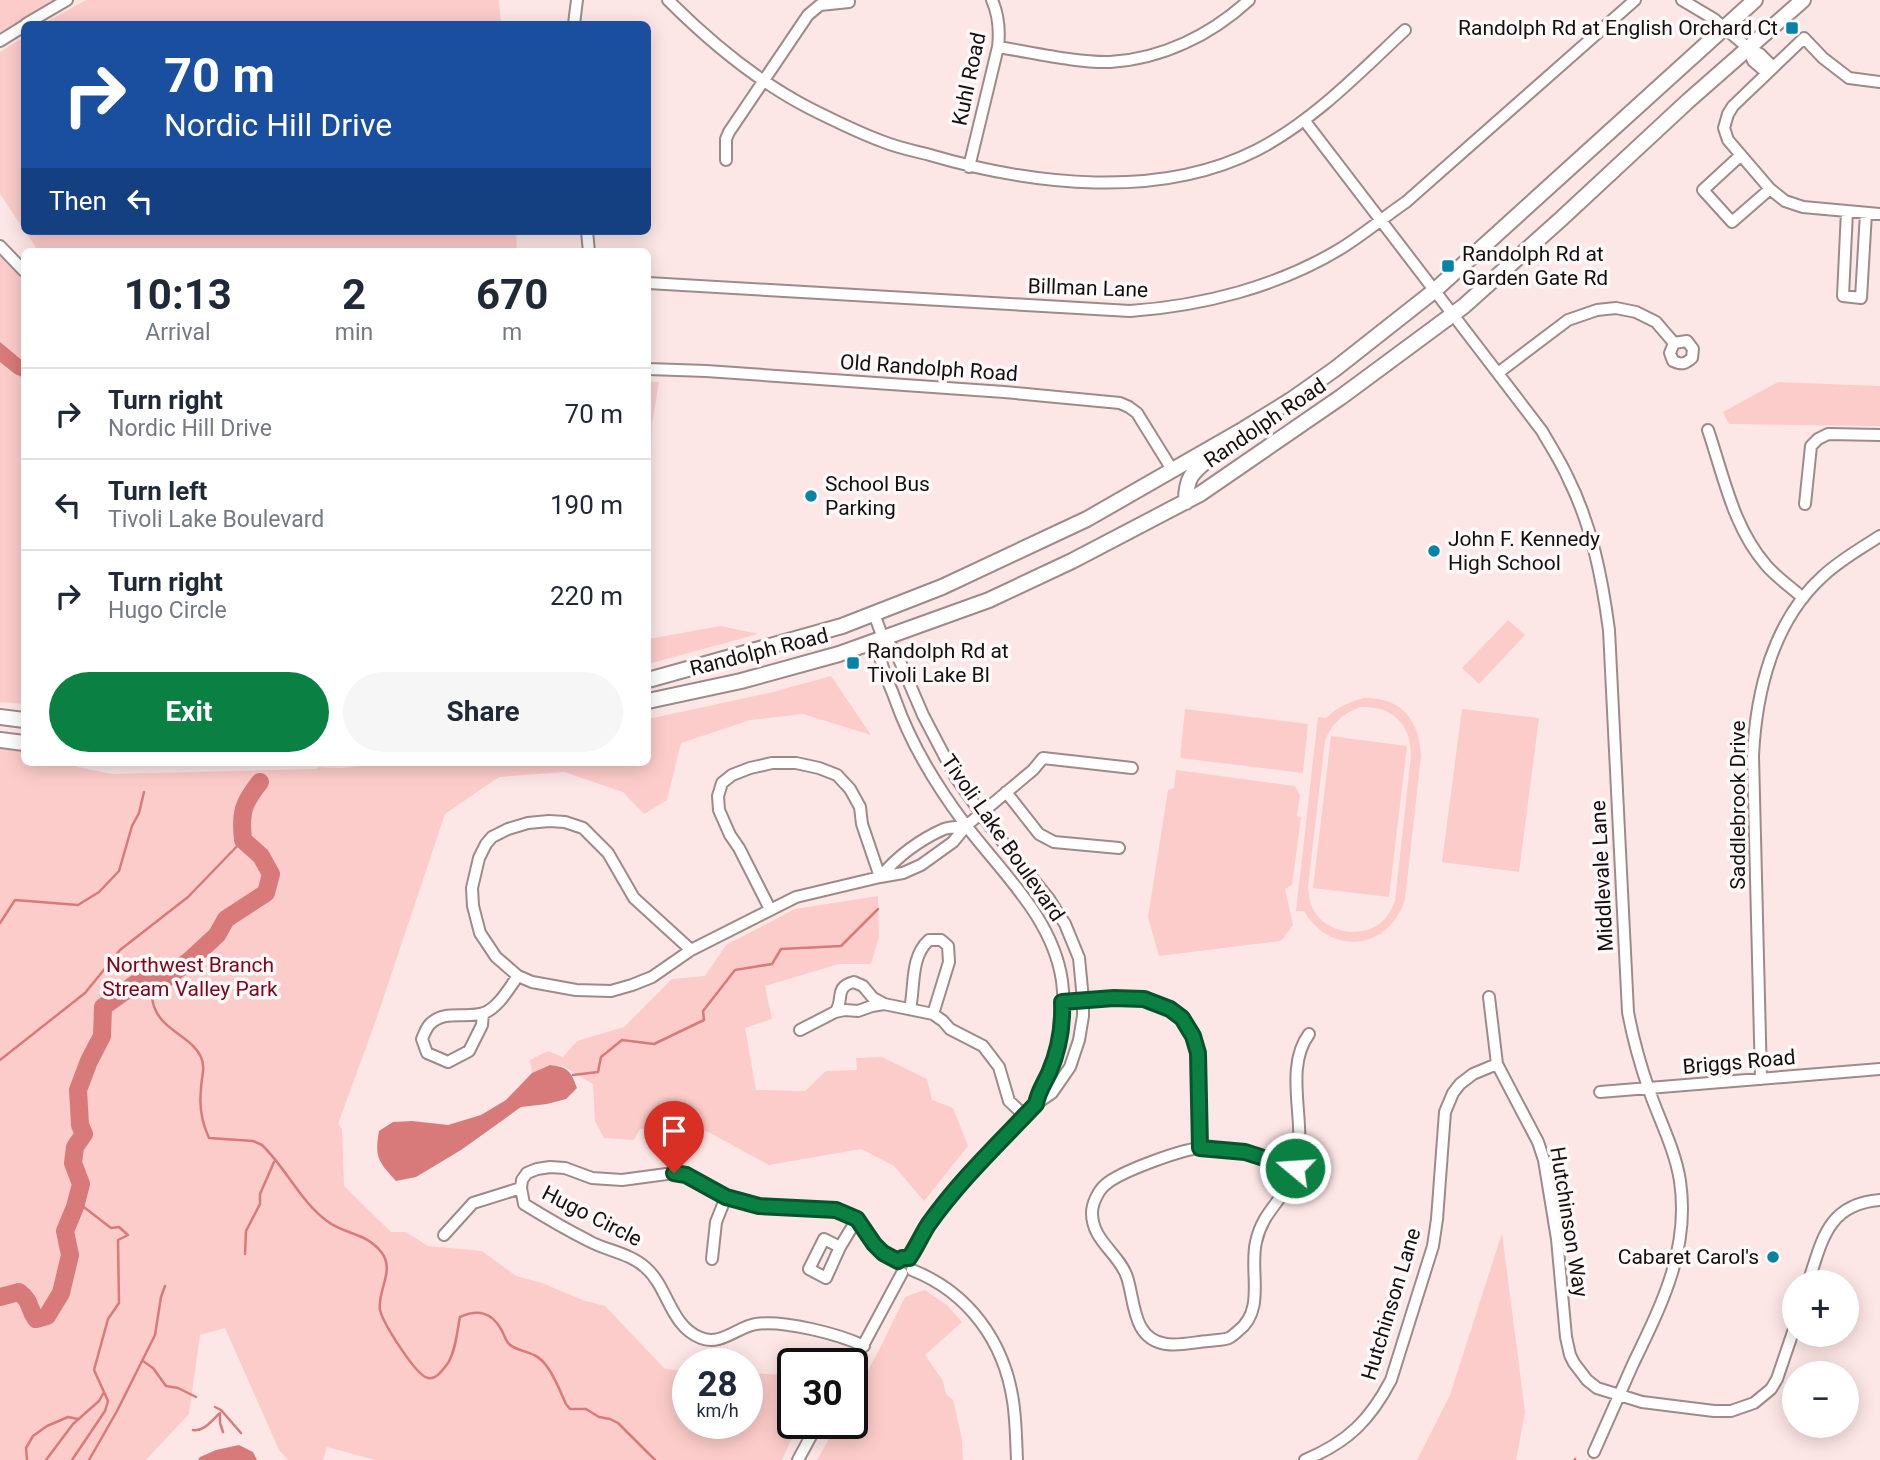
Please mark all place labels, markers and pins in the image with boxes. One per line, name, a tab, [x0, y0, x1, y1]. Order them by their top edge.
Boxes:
place label: Randolph Rd at English Orchard Ct	[1458, 16, 1778, 40]
marker: Randolph Rd at English Orchard Ct	[1784, 20, 1800, 36]
place label: Randolph Rd at Garden Gate Rd	[1462, 242, 1608, 290]
marker: Randolph Rd at Garden Gate Rd	[1440, 258, 1456, 274]
place label: School Bus Parking	[825, 472, 930, 520]
marker: School Bus Parking	[803, 488, 819, 504]
place label: John F. Kennedy High School	[1448, 527, 1600, 575]
marker: John F. Kennedy High School	[1426, 543, 1442, 559]
place label: Randolph Rd at Tivoli Lake Bl	[867, 639, 1009, 687]
marker: Randolph Rd at Tivoli Lake Bl	[845, 655, 861, 671]
pin	[644, 1101, 704, 1173]
place label: Cabaret Carol's	[1618, 1245, 1759, 1269]
marker: Cabaret Carol's	[1765, 1249, 1781, 1265]

